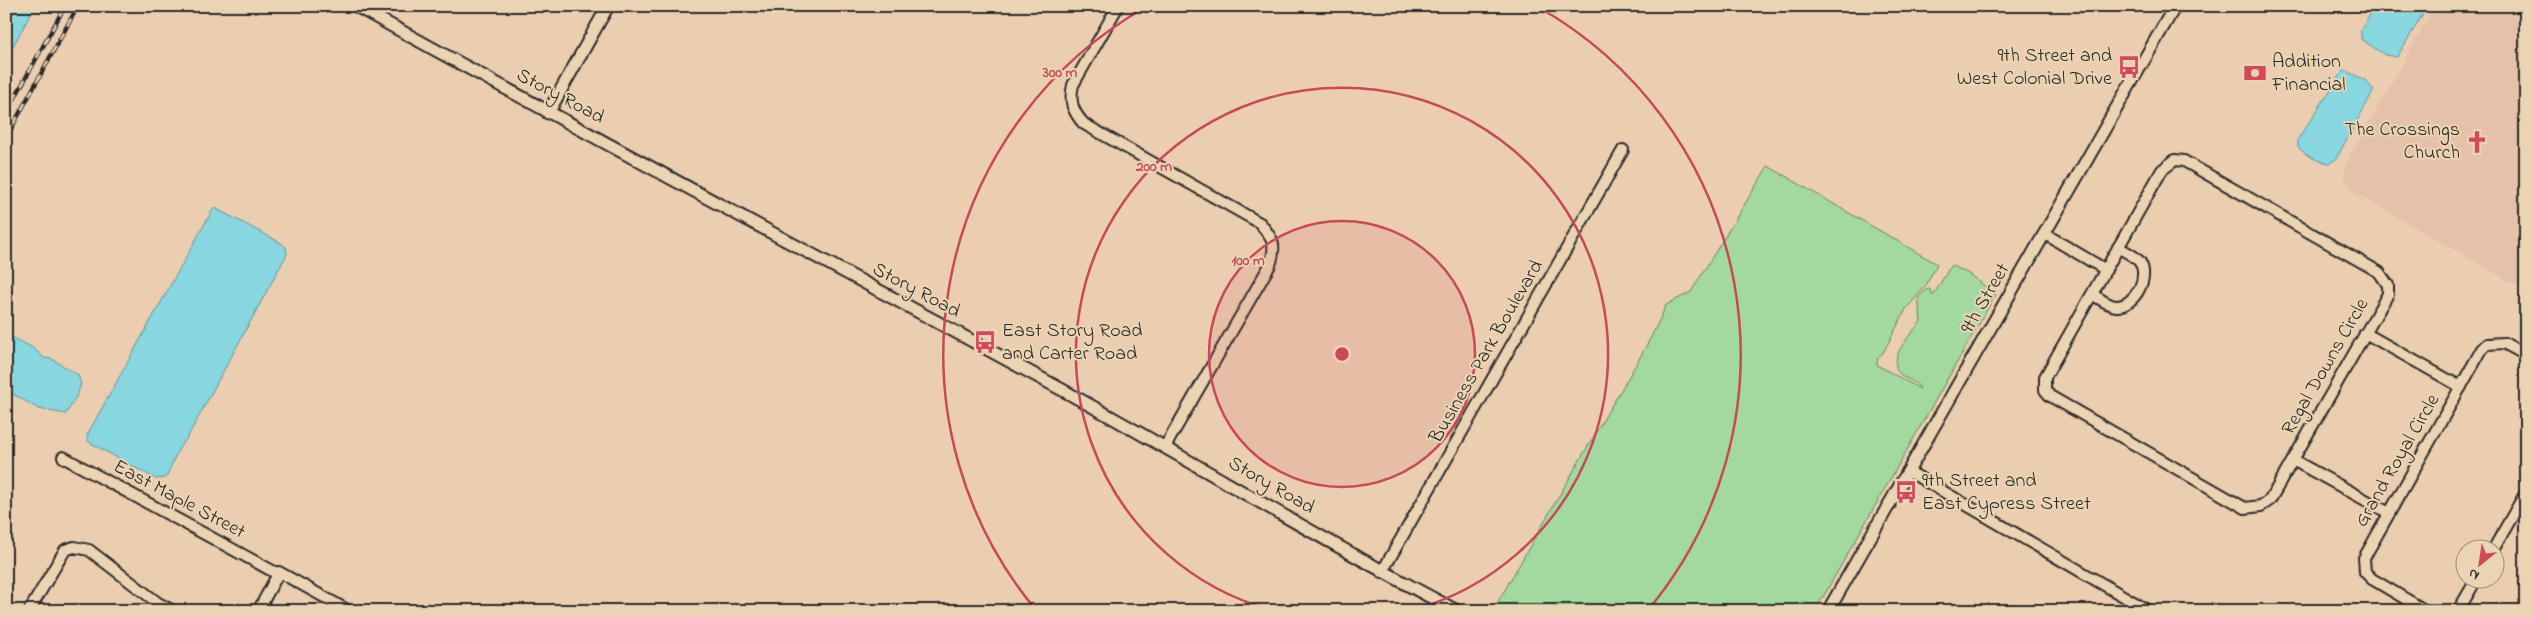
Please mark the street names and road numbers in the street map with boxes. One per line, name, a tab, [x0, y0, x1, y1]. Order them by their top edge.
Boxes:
street label: Story Road	[511, 62, 609, 132]
street label: Business Park Boulevard	[1422, 255, 1551, 450]
street label: Story Road	[867, 256, 965, 326]
street label: 9th Street	[1954, 258, 2018, 340]
street label: Regal Downs Circle	[2275, 293, 2378, 441]
street label: Grand Royal Circle	[2348, 389, 2448, 533]
street label: Story Road	[1222, 449, 1320, 523]
street label: East Maple Street	[108, 453, 250, 547]

